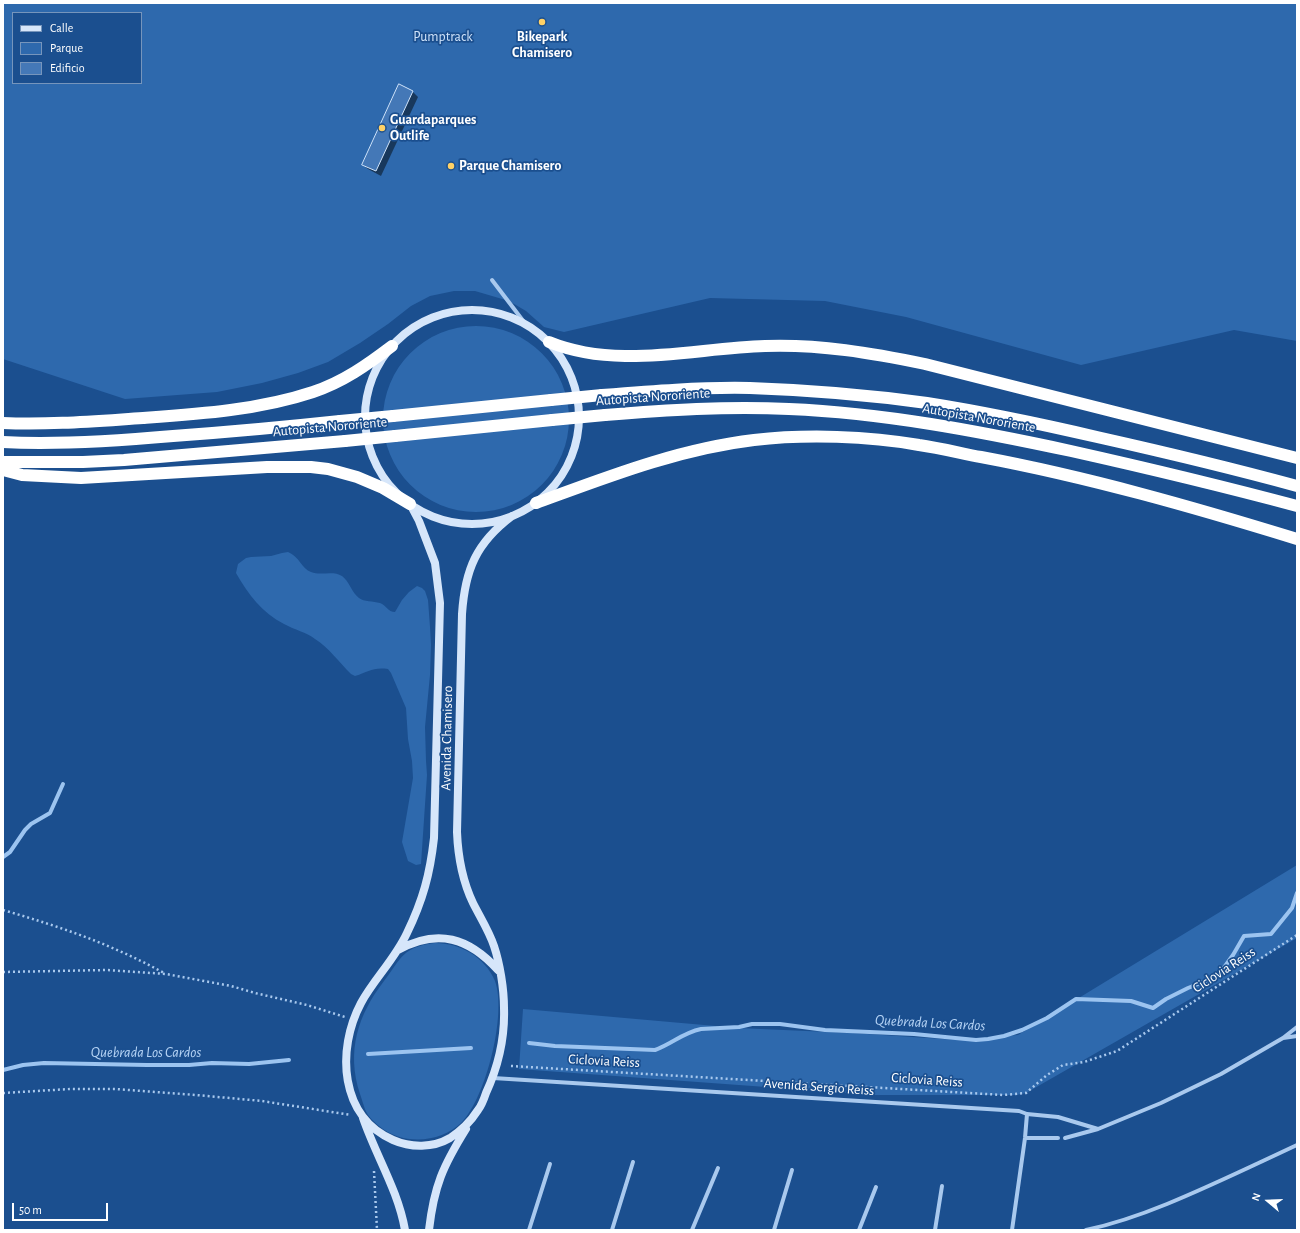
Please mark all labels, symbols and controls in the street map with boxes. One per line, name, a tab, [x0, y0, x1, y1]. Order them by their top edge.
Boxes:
legend	[12, 12, 142, 84]
marker: Bikepark Chamisero	[537, 17, 547, 27]
text: Calle	[50, 22, 73, 34]
park label: Pumptrack	[413, 29, 473, 45]
place label: Bikepark Chamisero	[512, 29, 572, 62]
text: Parque	[50, 42, 83, 54]
text: Edificio	[50, 62, 85, 74]
place label: Guardaparques Outlife	[390, 112, 476, 144]
marker: Guardaparques Outlife	[377, 123, 387, 133]
place label: Parque Chamisero	[459, 158, 561, 174]
marker: Parque Chamisero	[446, 161, 456, 171]
street label: Autopista Nororiente	[595, 385, 711, 409]
street label: Autopista Nororiente	[921, 400, 1037, 436]
street label: Autopista Nororiente	[272, 414, 388, 440]
street label: Avenida Chamisero	[438, 685, 456, 791]
street label: Ciclovia Reiss	[1189, 943, 1259, 997]
water label: Quebrada Los Cardos	[874, 1011, 986, 1035]
water label: Quebrada Los Cardos	[91, 1043, 201, 1061]
street label: Ciclovia Reiss	[568, 1051, 640, 1071]
street label: Ciclovia Reiss	[891, 1069, 963, 1091]
street label: Avenida Sergio Reiss	[763, 1075, 875, 1099]
north arrow	[1248, 1181, 1288, 1221]
text: N	[1250, 1192, 1263, 1202]
scale bar	[14, 1195, 110, 1221]
text: 50 m	[19, 1204, 42, 1216]

